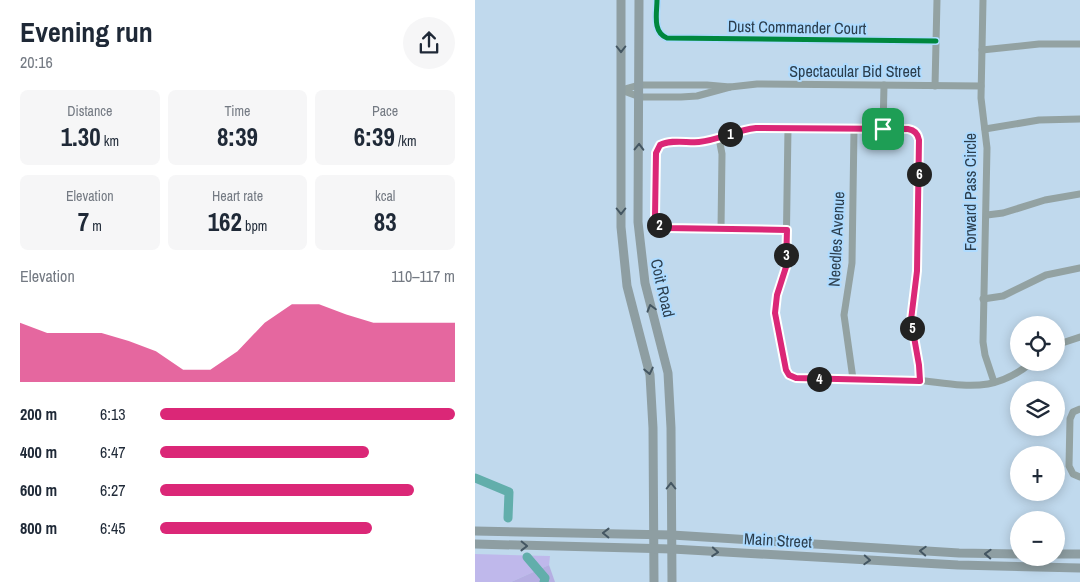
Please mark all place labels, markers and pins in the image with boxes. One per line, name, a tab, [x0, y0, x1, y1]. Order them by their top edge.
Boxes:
pin	[862, 108, 904, 150]
pin: 1	[717, 122, 743, 146]
pin: 6	[907, 162, 931, 186]
pin: 2	[647, 212, 671, 238]
pin: 3	[773, 242, 799, 268]
pin: 5	[899, 316, 925, 340]
pin: 4	[807, 366, 831, 392]

